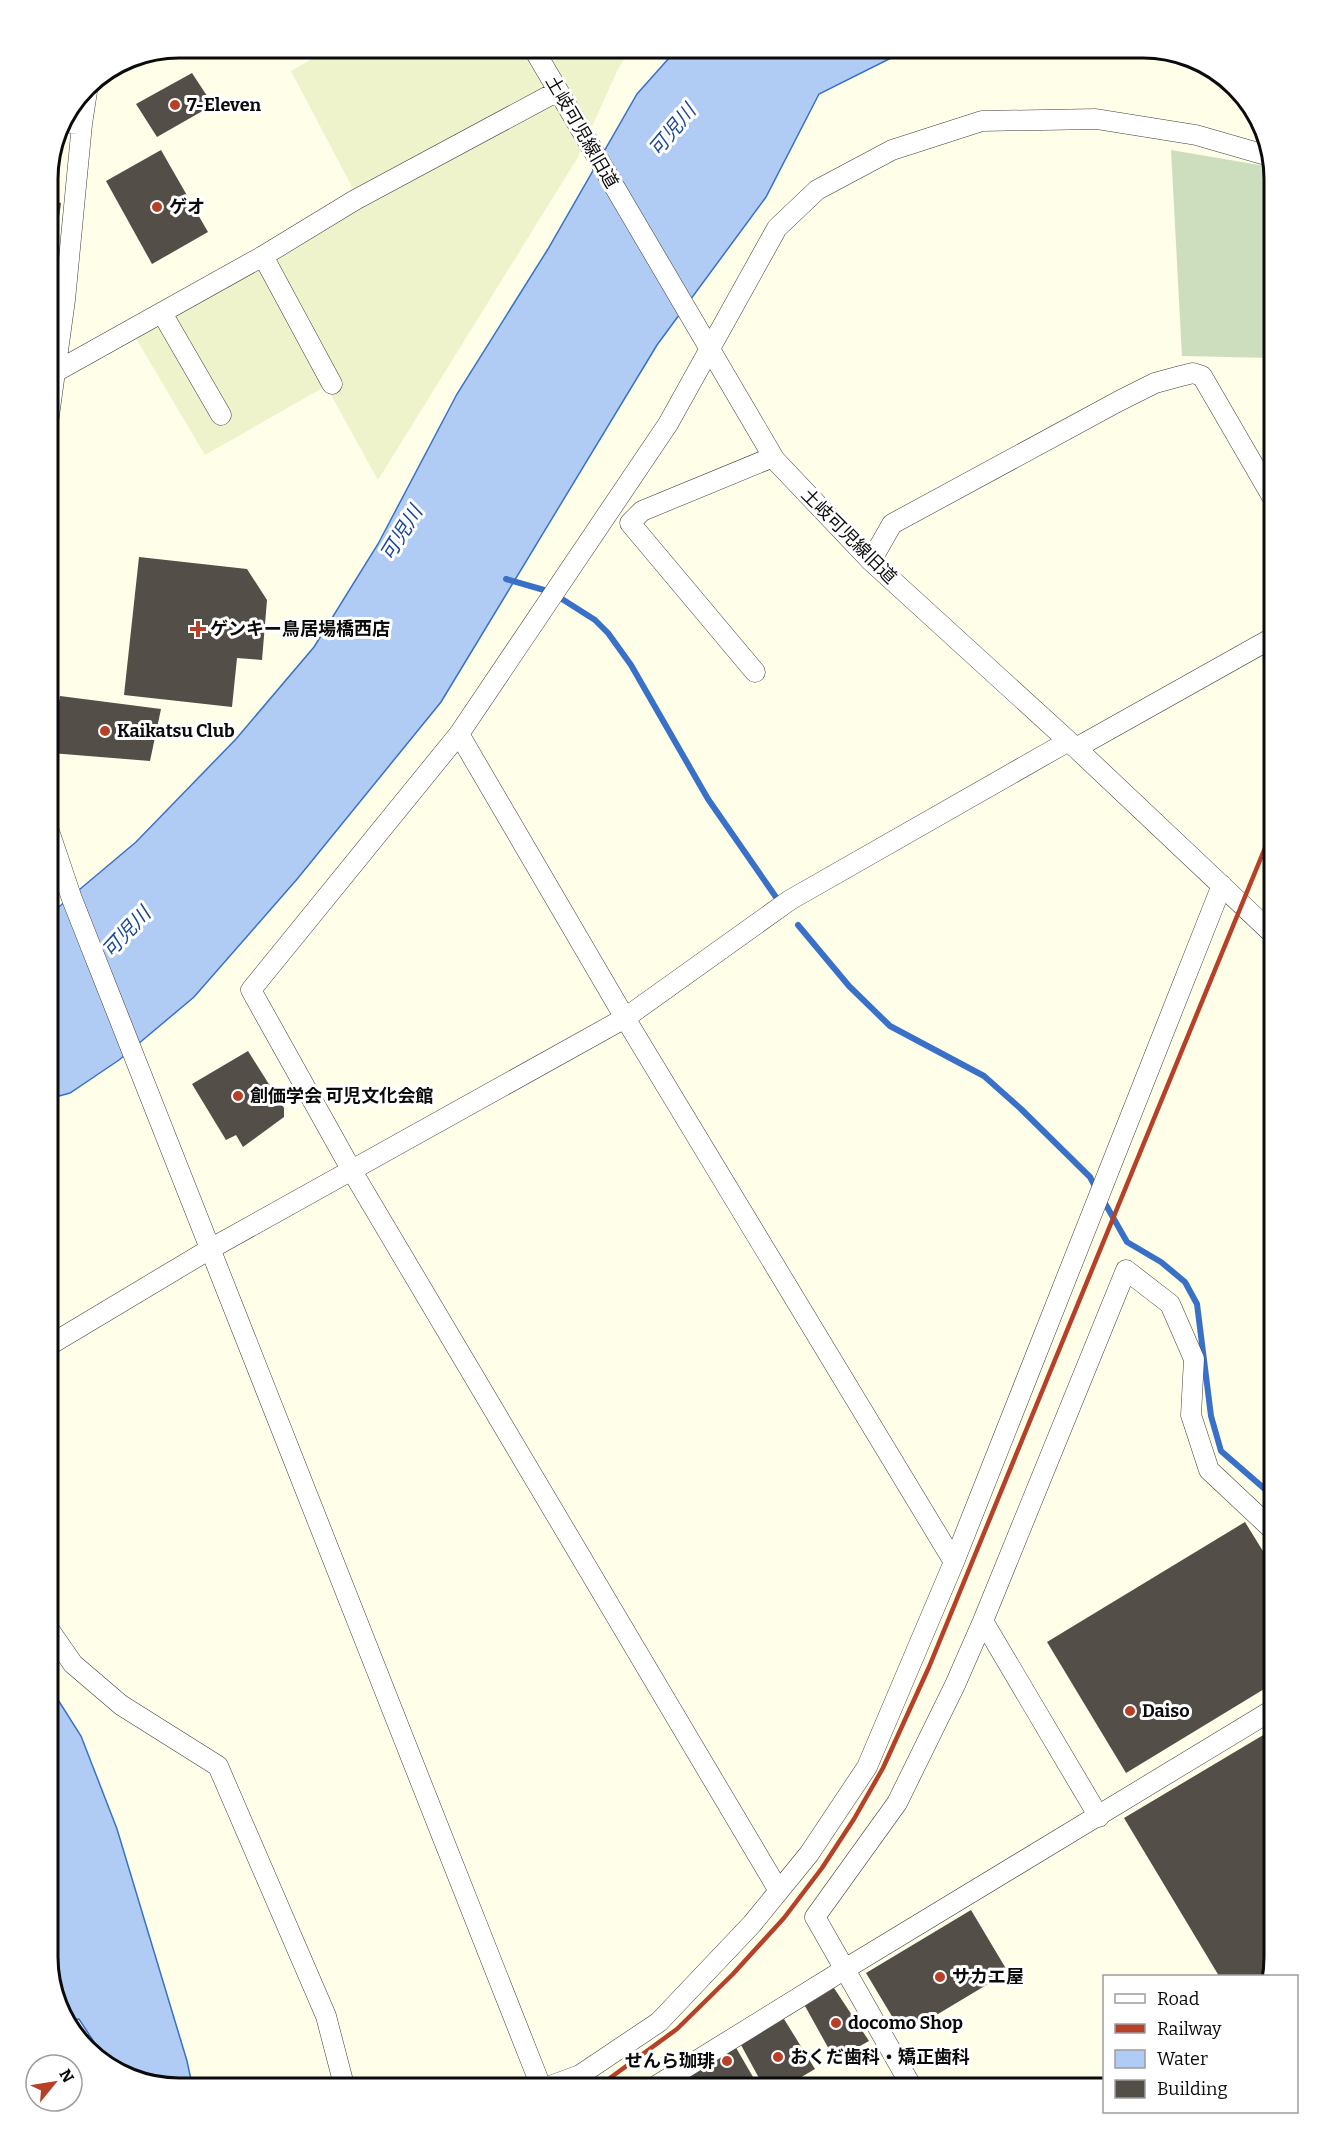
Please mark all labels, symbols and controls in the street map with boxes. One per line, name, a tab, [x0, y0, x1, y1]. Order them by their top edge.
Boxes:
street label: 土岐可児線旧道	[541, 72, 623, 192]
place label: 7-Eleven	[187, 94, 262, 116]
marker: 7-Eleven	[168, 98, 182, 112]
water label: 可児川	[644, 98, 702, 161]
place label: ゲオ	[169, 196, 205, 218]
marker: ゲオ	[150, 200, 164, 214]
street label: 土岐可児線旧道	[797, 484, 901, 588]
water label: 可児川	[375, 500, 428, 565]
place label: ゲンキー鳥居場橋西店	[210, 618, 390, 640]
marker: ゲンキー鳥居場橋西店	[191, 622, 205, 636]
place label: Kaikatsu Club	[117, 720, 235, 742]
marker: Kaikatsu Club	[98, 724, 112, 738]
water label: 可児川	[97, 900, 157, 962]
place label: 創価学会 可児文化会館	[250, 1085, 433, 1107]
marker: 創価学会 可児文化会館	[231, 1089, 245, 1103]
place label: Daiso	[1142, 1700, 1190, 1722]
marker: Daiso	[1123, 1704, 1137, 1718]
place label: サカエ屋	[952, 1966, 1024, 1988]
marker: サカエ屋	[933, 1970, 947, 1984]
legend	[1103, 1975, 1298, 2113]
text: Road	[1157, 1988, 1200, 2010]
place label: docomo Shop	[848, 2012, 963, 2034]
marker: docomo Shop	[829, 2016, 843, 2030]
text: Railway	[1157, 2018, 1222, 2040]
place label: おくだ歯科・矯正歯科	[790, 2046, 970, 2068]
text: Water	[1157, 2048, 1208, 2070]
place label: せんら珈琲	[625, 2050, 715, 2072]
marker: おくだ歯科・矯正歯科	[771, 2050, 785, 2064]
north arrow	[24, 2053, 84, 2113]
marker: せんら珈琲	[720, 2054, 734, 2068]
text: N	[55, 2066, 78, 2086]
text: Building	[1157, 2078, 1228, 2100]

